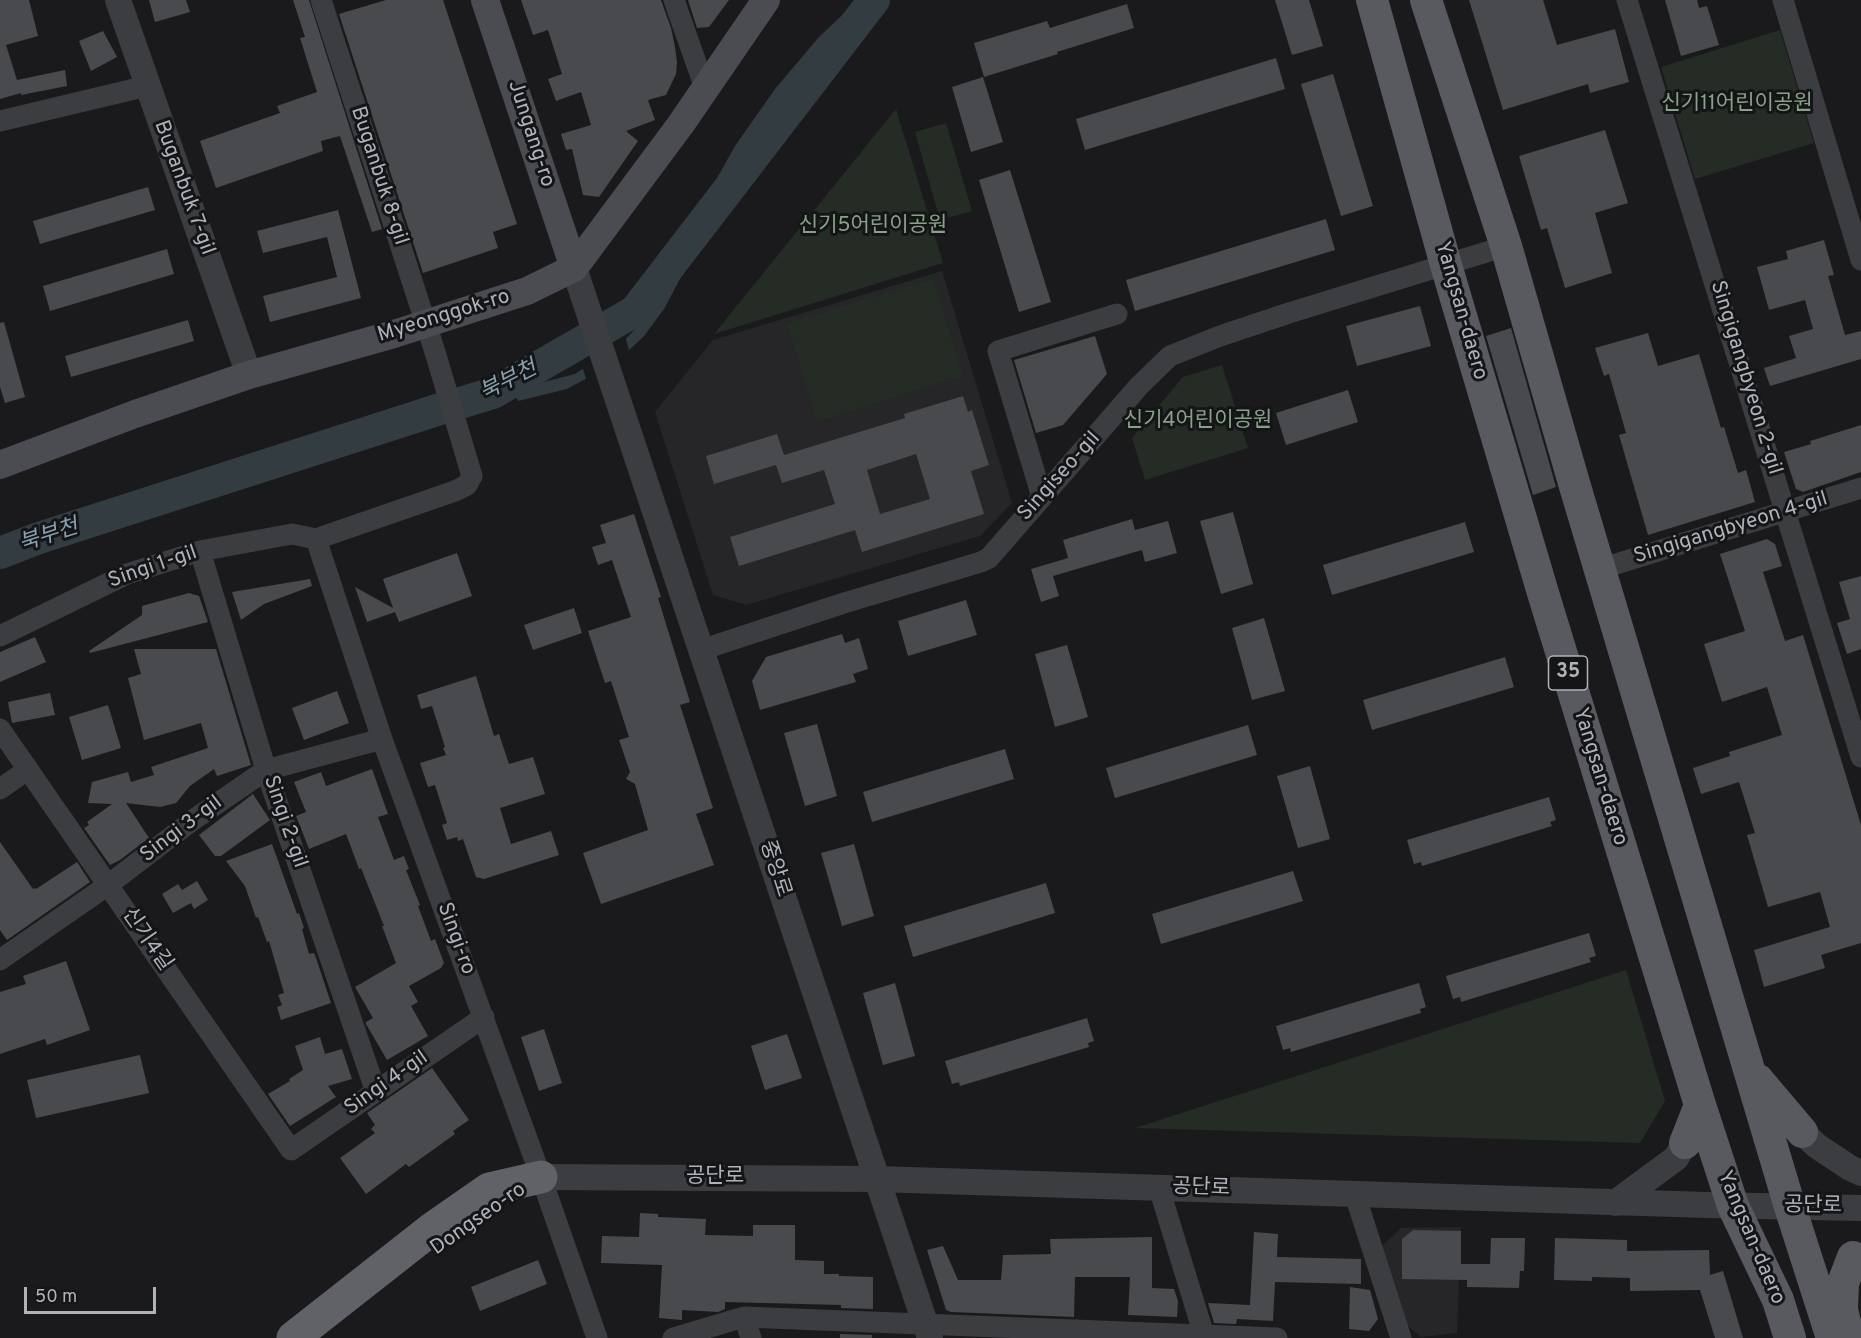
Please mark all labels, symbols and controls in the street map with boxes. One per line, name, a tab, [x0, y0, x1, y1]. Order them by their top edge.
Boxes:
street label: Jungang-ro	[501, 78, 559, 190]
park label: 신기11어린이공원	[1662, 92, 1812, 118]
street label: Buganbuk 8-gil	[344, 104, 412, 248]
street label: Buganbuk 7-gil	[147, 117, 219, 259]
park label: 신기5어린이공원	[799, 214, 947, 240]
street label: Yangsan-daero	[1428, 239, 1492, 383]
street label: Singigangbyeon 2-gil	[1704, 278, 1786, 478]
street label: Myeonggok-ro	[375, 285, 513, 349]
water label: 북부천	[476, 356, 542, 408]
park label: 신기4어린이공원	[1124, 409, 1272, 435]
street label: Singiseo-gil	[1013, 427, 1107, 527]
street label: Singigangbyeon 4-gil	[1631, 488, 1831, 570]
water label: 북부천	[16, 515, 82, 559]
street label: Singi 1-gil	[105, 541, 201, 595]
road number: 35	[1548, 656, 1588, 690]
street label: Yangsan-daero	[1566, 705, 1632, 849]
street label: Singi 2-gil	[256, 772, 312, 872]
street label: Singi 3-gil	[136, 791, 228, 869]
street label: 중앙로	[753, 838, 795, 900]
street label: Singi-ro	[430, 900, 480, 978]
street label: 신기4길	[115, 904, 177, 976]
street label: Singi 4-gil	[340, 1046, 434, 1122]
street label: 공단로	[686, 1165, 744, 1191]
street label: Yangsan-daero	[1711, 1167, 1789, 1309]
street label: 공단로	[1172, 1175, 1230, 1203]
street label: Dongseo-ro	[427, 1178, 531, 1262]
street label: 공단로	[1784, 1194, 1842, 1220]
scale bar	[27, 1275, 159, 1313]
text: 50 m	[35, 1286, 77, 1309]

